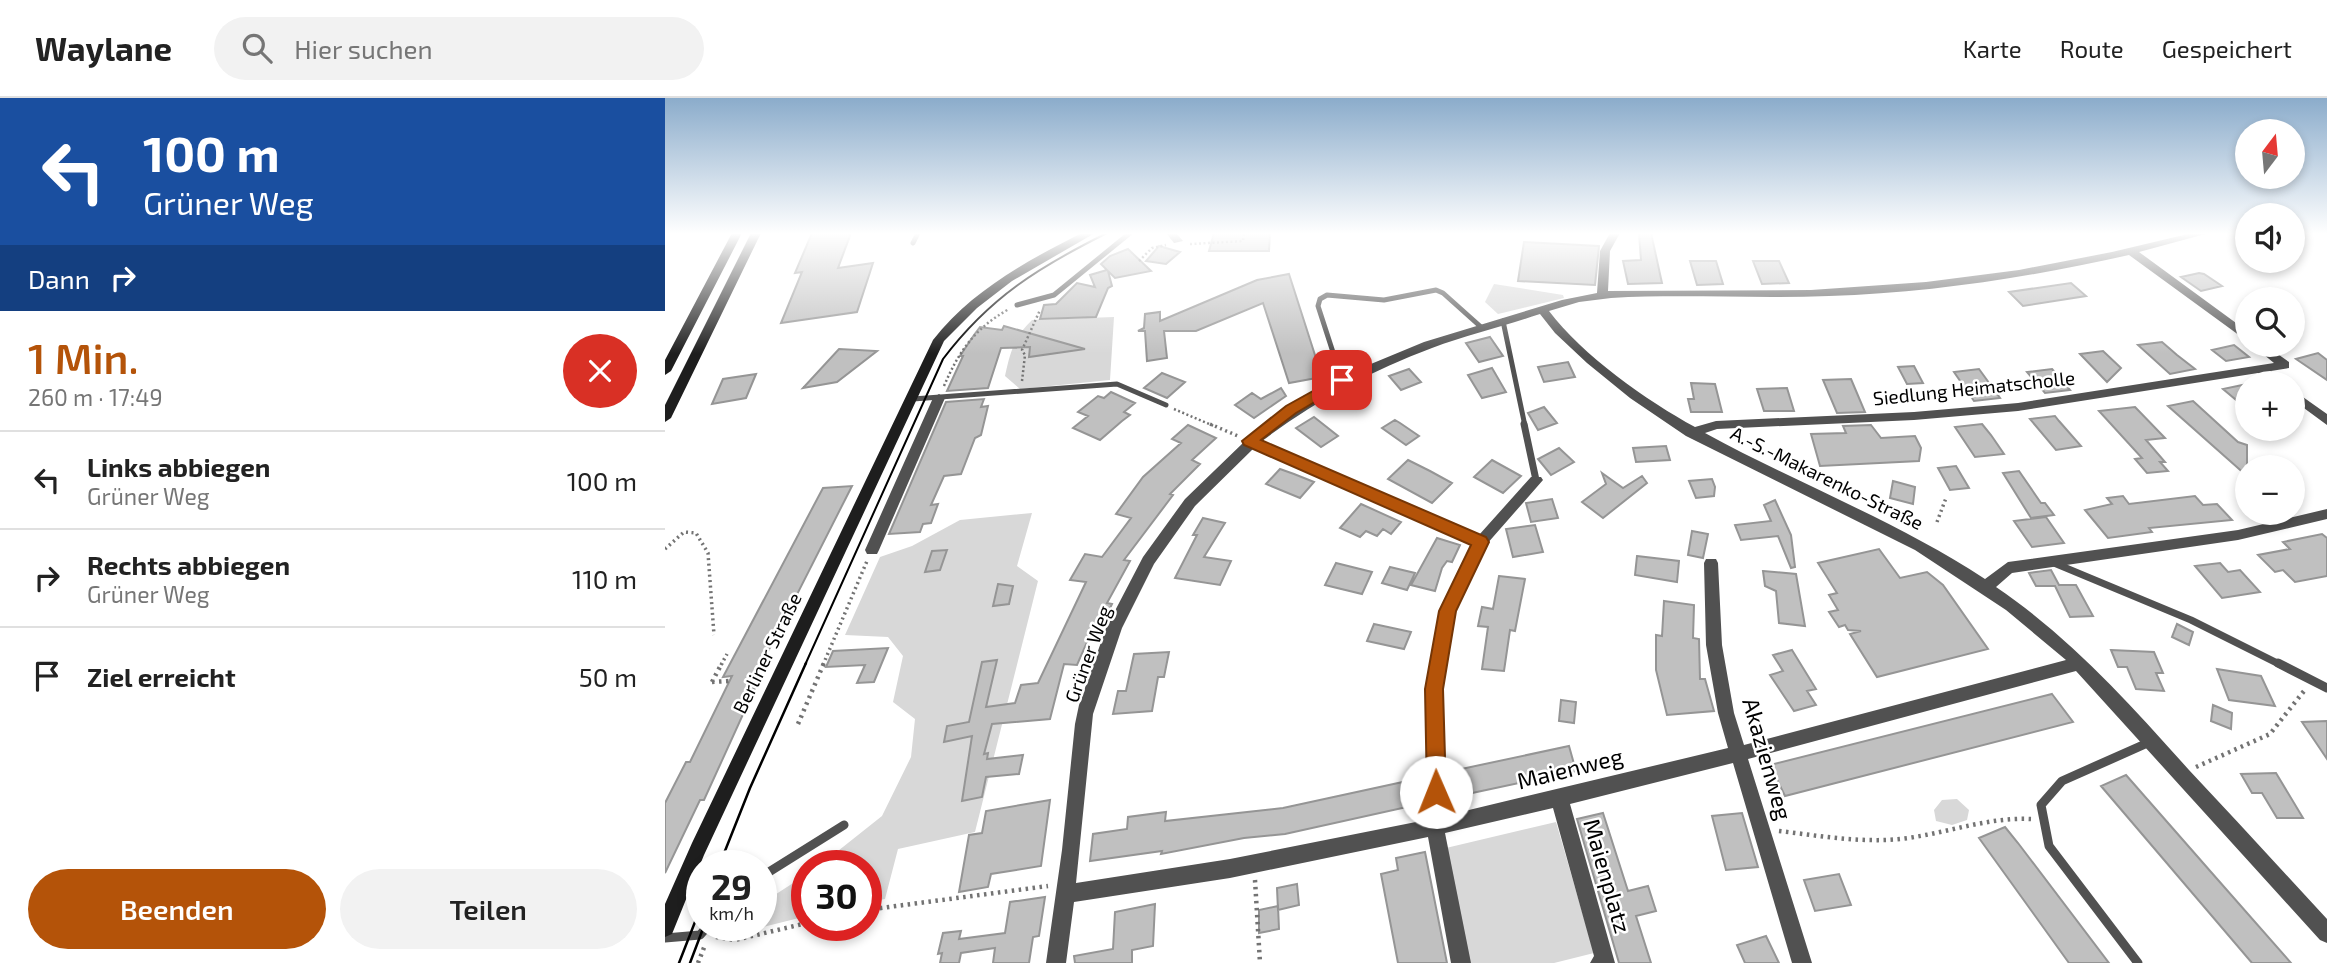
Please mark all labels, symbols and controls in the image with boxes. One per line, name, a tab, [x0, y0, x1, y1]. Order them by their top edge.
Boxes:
search box	[214, 17, 704, 80]
text: Waylane	[35, 28, 172, 68]
icon: search	[238, 29, 276, 67]
text: Hier suchen	[294, 33, 433, 64]
text: Karte	[1963, 34, 2022, 63]
text: Route	[2060, 34, 2124, 63]
text: Gespeichert	[2162, 34, 2292, 63]
north arrow	[2235, 119, 2305, 189]
map controls	[2235, 119, 2305, 525]
text: 100 m	[143, 123, 280, 182]
icon: left	[28, 126, 119, 217]
text: Grüner Weg	[143, 183, 314, 221]
button: sound	[2235, 203, 2305, 273]
icon: right	[104, 259, 142, 297]
text: Dann	[28, 263, 90, 294]
button: search	[2235, 287, 2305, 357]
text: 1 Min.	[28, 332, 139, 382]
button: close	[563, 334, 637, 408]
pin	[1312, 350, 1372, 410]
icon: arrive	[1323, 361, 1361, 399]
street label: Siedlung Heimatscholle	[1872, 365, 2076, 410]
button: +	[2235, 371, 2305, 441]
text: 260 m · 17:49	[28, 383, 163, 411]
street label: A.-S.-Makarenko-Straße	[1727, 421, 1927, 534]
text: Links abbiegen	[87, 451, 271, 482]
button: −	[2235, 455, 2305, 525]
icon: left	[28, 461, 66, 499]
text: 100 m	[567, 465, 637, 496]
text: Grüner Weg	[87, 482, 210, 510]
text: Rechts abbiegen	[87, 549, 290, 580]
icon: right	[28, 559, 66, 597]
text: 110 m	[572, 563, 637, 594]
text: Grüner Weg	[87, 580, 210, 608]
street label: Berliner Straße	[727, 589, 806, 717]
street label: Grüner Weg	[1059, 602, 1116, 705]
icon: arrive	[28, 657, 66, 695]
text: Ziel erreicht	[87, 661, 236, 692]
text: 50 m	[579, 661, 637, 692]
street label: Akazienweg	[1737, 694, 1799, 823]
street label: Maienweg	[1514, 741, 1626, 795]
position arrow	[1399, 755, 1473, 829]
street label: Maienplatz	[1578, 815, 1638, 936]
speed limit sign: 30	[791, 850, 882, 941]
text: 29	[711, 865, 752, 907]
button: Beenden	[28, 869, 326, 949]
button: Teilen	[340, 869, 637, 949]
text: km/h	[709, 902, 754, 924]

